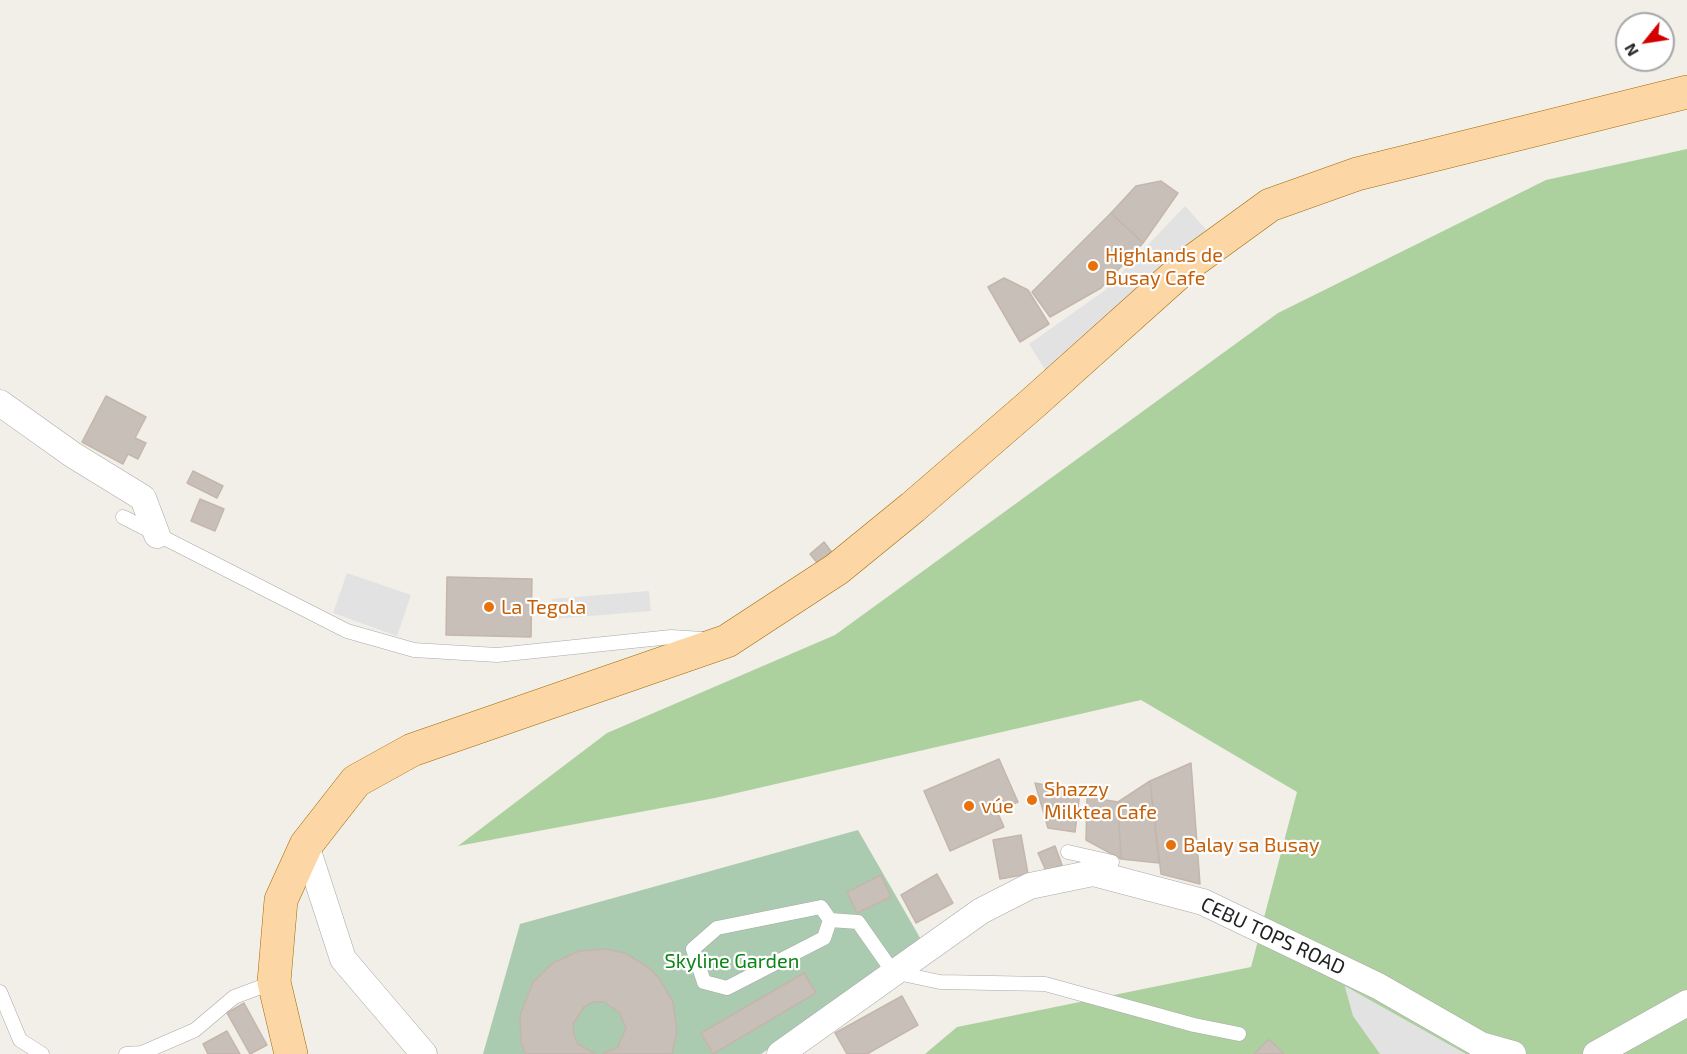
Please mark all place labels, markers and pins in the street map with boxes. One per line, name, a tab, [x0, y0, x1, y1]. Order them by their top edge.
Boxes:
place label: Highlands de Busay Cafe	[1105, 243, 1223, 290]
marker: Highlands de Busay Cafe	[1086, 259, 1100, 273]
place label: La Tegola	[501, 595, 586, 619]
marker: La Tegola	[482, 600, 496, 614]
place label: Shazzy Milktea Cafe	[1044, 777, 1157, 824]
marker: Shazzy Milktea Cafe	[1025, 793, 1039, 807]
place label: vúe	[981, 794, 1014, 818]
marker: vúe	[962, 799, 976, 813]
place label: Balay sa Busay	[1183, 833, 1319, 857]
marker: Balay sa Busay	[1164, 838, 1178, 852]

